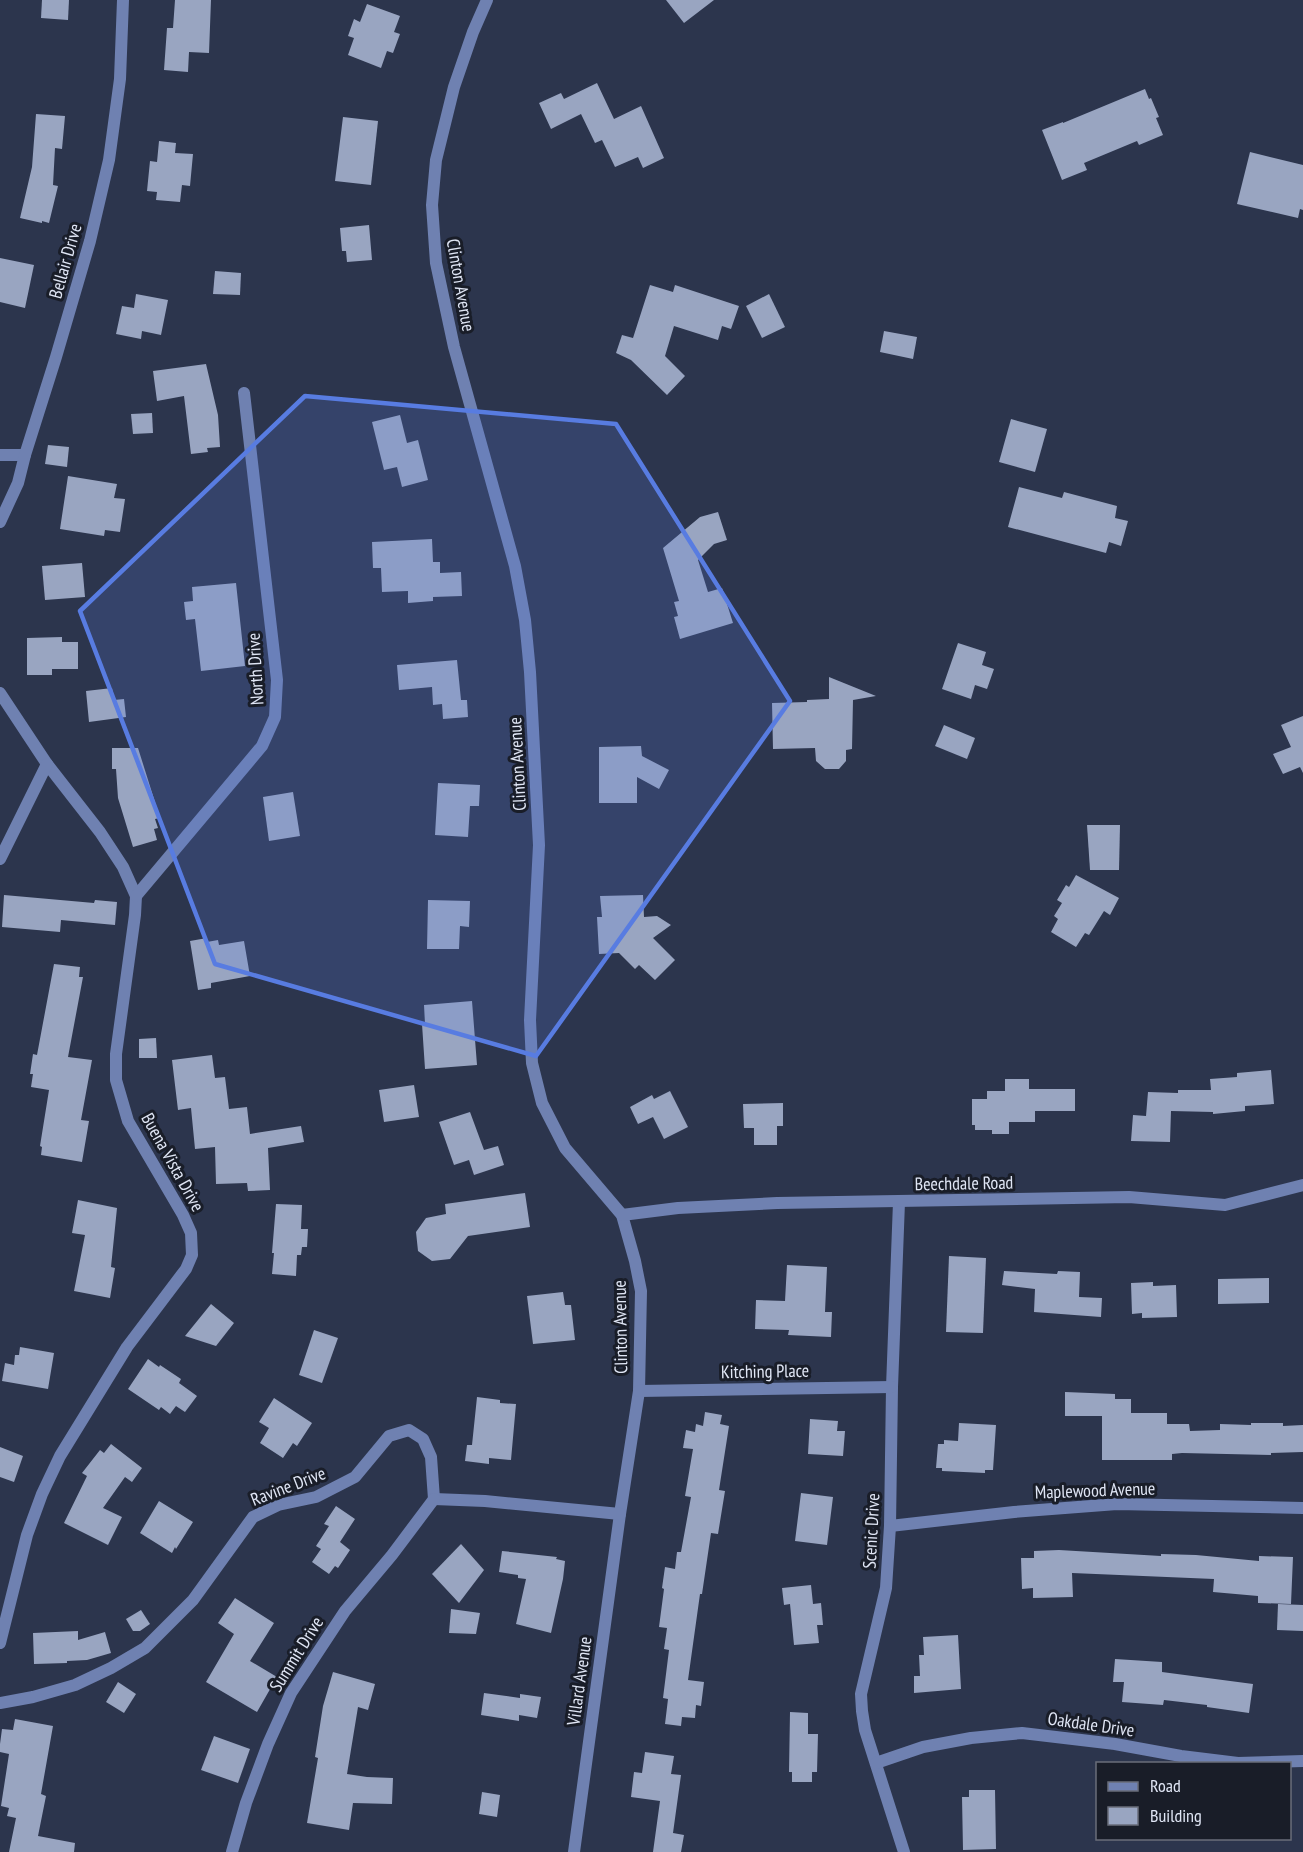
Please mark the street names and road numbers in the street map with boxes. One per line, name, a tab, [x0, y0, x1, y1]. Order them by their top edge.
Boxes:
street label: Bellair Drive	[43, 221, 87, 301]
street label: Clinton Avenue	[442, 237, 480, 333]
street label: North Drive	[242, 632, 268, 706]
street label: Clinton Avenue	[503, 717, 531, 811]
street label: Buena Vista Drive	[136, 1109, 210, 1215]
street label: Beechdale Road	[915, 1171, 1013, 1195]
street label: Clinton Avenue	[608, 1280, 632, 1374]
street label: Kitching Place	[721, 1359, 809, 1383]
street label: Ravine Drive	[247, 1461, 329, 1511]
street label: Maplewood Avenue	[1034, 1476, 1156, 1504]
street label: Scenic Drive	[858, 1493, 884, 1569]
street label: Summit Drive	[264, 1612, 328, 1696]
street label: Villard Avenue	[561, 1635, 597, 1728]
street label: Oakdale Drive	[1046, 1707, 1136, 1741]

